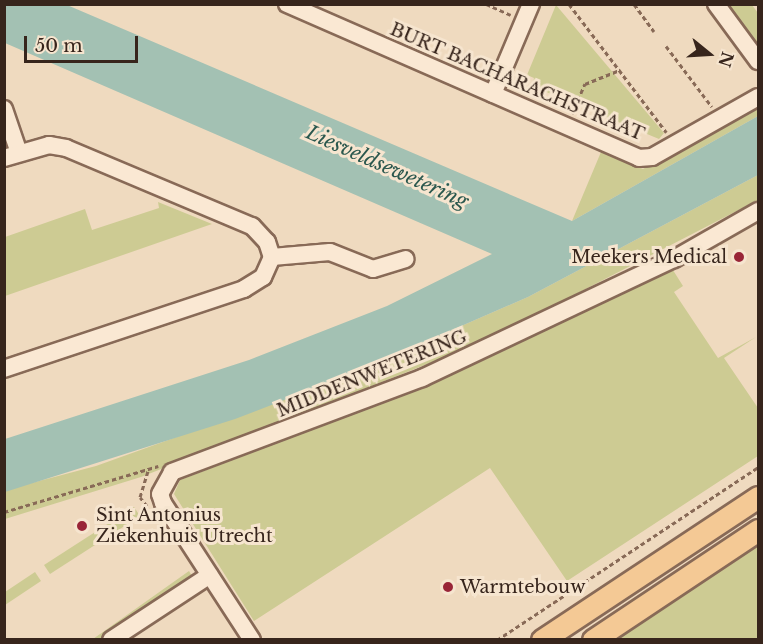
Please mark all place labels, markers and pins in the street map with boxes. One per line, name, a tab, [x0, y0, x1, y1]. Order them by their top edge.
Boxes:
place label: Meekers Medical	[571, 246, 727, 268]
marker: Meekers Medical	[732, 250, 746, 264]
place label: Sint Antonius Ziekenhuis Utrecht	[96, 505, 273, 548]
marker: Sint Antonius Ziekenhuis Utrecht	[73, 517, 91, 535]
place label: Warmtebouw	[460, 576, 586, 598]
marker: Warmtebouw	[441, 580, 455, 594]

